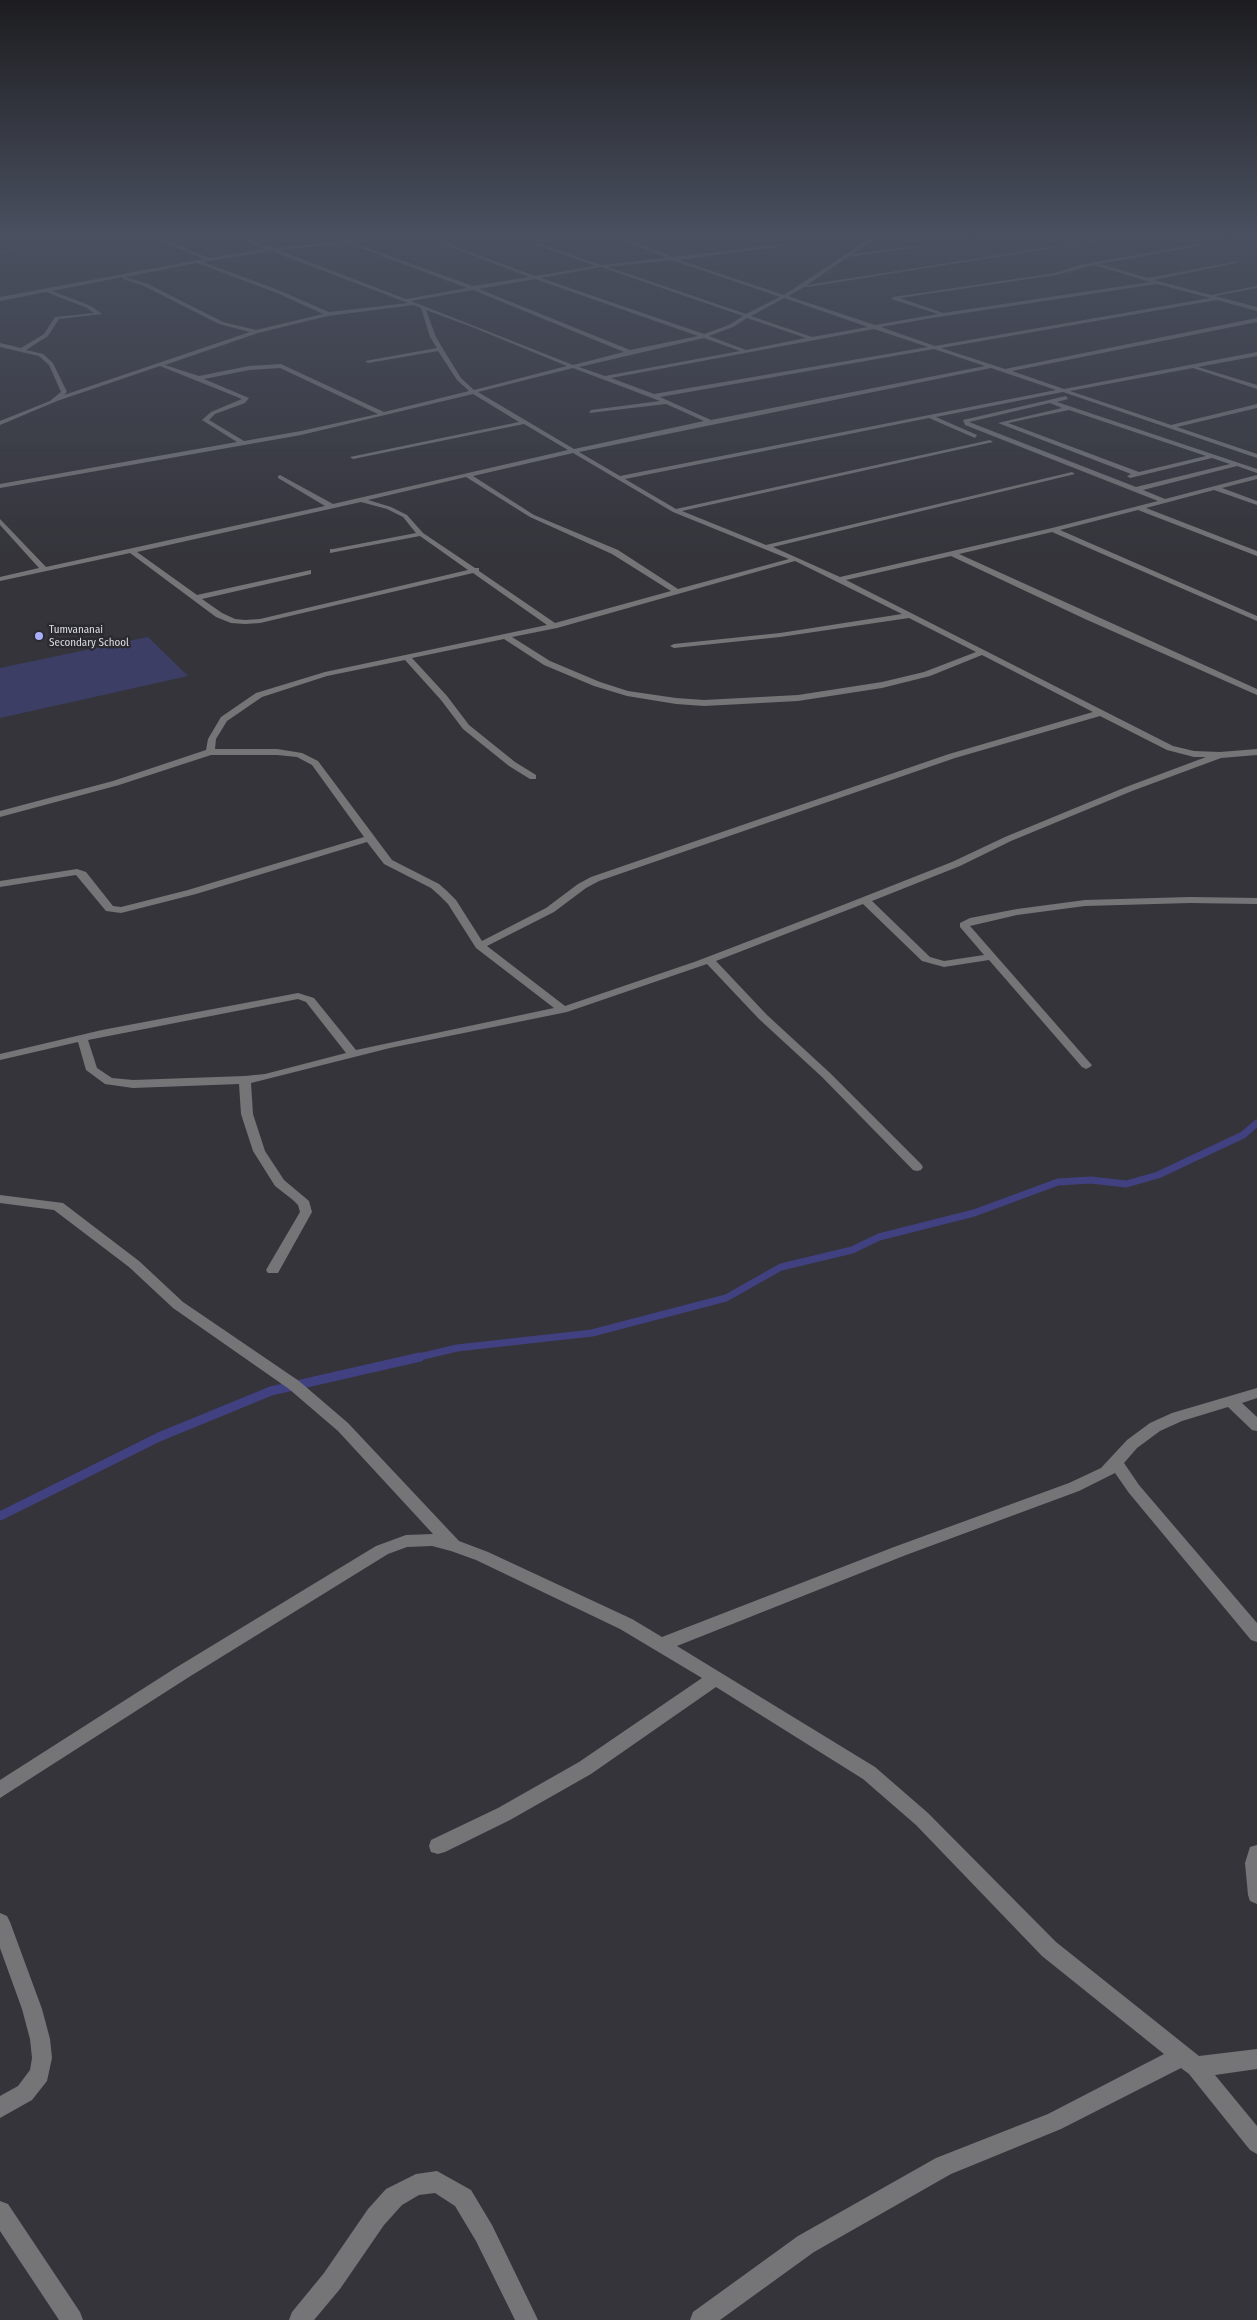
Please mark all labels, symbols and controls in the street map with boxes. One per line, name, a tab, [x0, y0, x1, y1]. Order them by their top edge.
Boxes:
place label: Tumvananai Secondary School	[49, 623, 129, 649]
marker: Tumvananai Secondary School	[33, 630, 45, 642]

